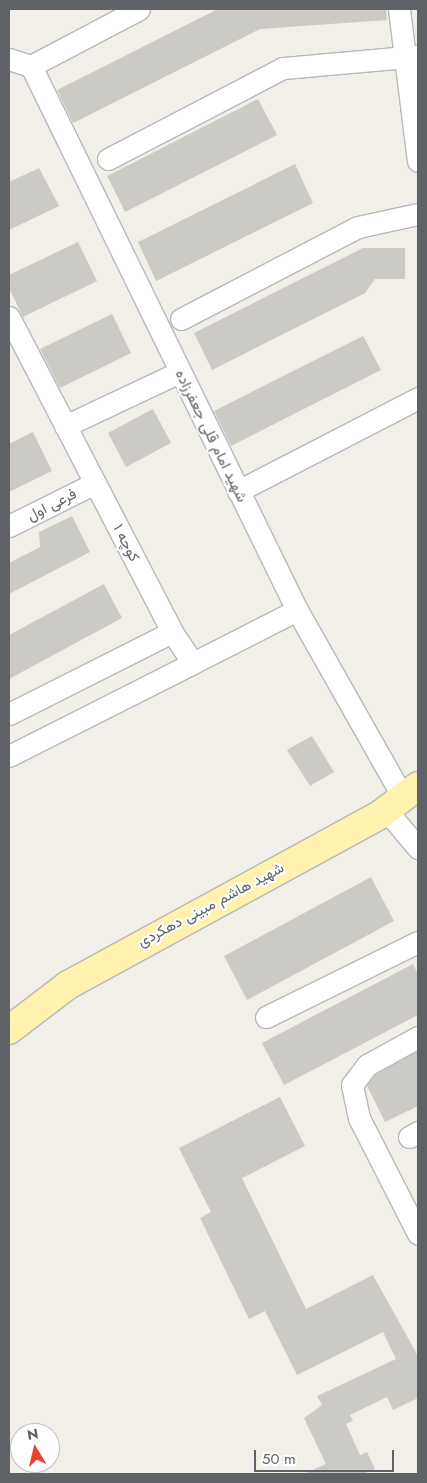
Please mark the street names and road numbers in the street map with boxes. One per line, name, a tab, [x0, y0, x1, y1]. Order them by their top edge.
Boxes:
street label: شهید امام قلی جعفرزاده	[171, 367, 251, 505]
street label: فرعی اول	[24, 485, 80, 525]
street label: کوچه ۱	[109, 521, 143, 565]
street label: شهید هاشم مبینی دهکردی	[135, 859, 287, 951]

